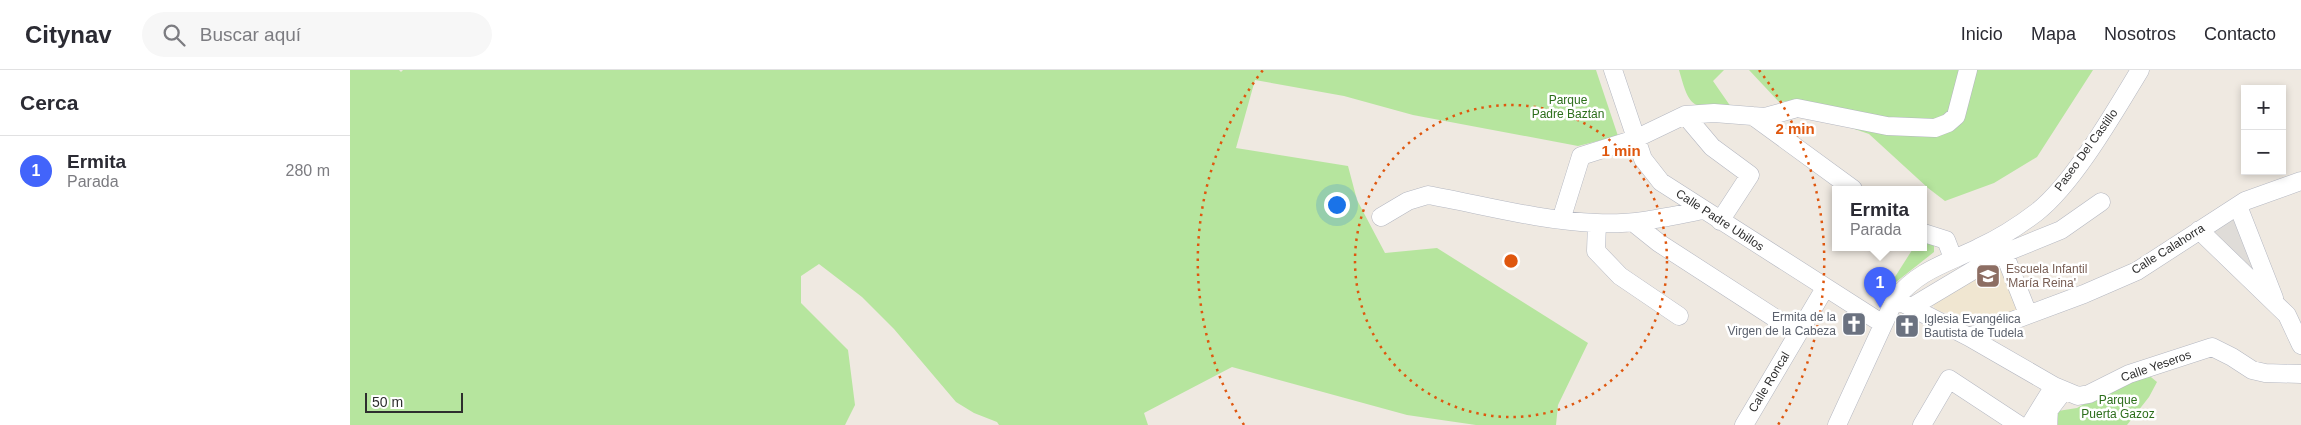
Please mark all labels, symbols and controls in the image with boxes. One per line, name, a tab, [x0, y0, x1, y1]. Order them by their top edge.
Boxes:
search box	[142, 12, 492, 57]
text: Citynav	[25, 21, 112, 48]
icon: search	[160, 21, 188, 49]
text: Buscar aquí	[200, 24, 301, 45]
text: Inicio	[1961, 24, 2003, 44]
text: Mapa	[2031, 24, 2076, 44]
text: Nosotros	[2104, 24, 2176, 44]
text: Contacto	[2204, 24, 2276, 44]
map controls	[2241, 85, 2286, 175]
button: +	[2241, 85, 2286, 130]
text: Cerca	[20, 91, 78, 114]
park label: Parque Padre Baztán	[1532, 93, 1604, 121]
street label: Paseo Del Castillo	[2052, 106, 2121, 194]
text: 2 min	[1775, 120, 1815, 137]
button: −	[2241, 130, 2286, 175]
text: 1 min	[1601, 142, 1641, 159]
text: Ermita	[67, 151, 126, 172]
text: 1	[32, 162, 40, 179]
text: 280 m	[286, 162, 330, 179]
text: Parada	[67, 173, 119, 190]
street label: Calle Padre Ubillos	[1673, 186, 1767, 254]
popup	[1832, 186, 1927, 251]
your location	[1324, 192, 1350, 218]
text: Ermita	[1850, 199, 1909, 220]
text: Parada	[1850, 221, 1902, 238]
street label: Calle Calahorra	[2129, 221, 2207, 277]
centre of rings	[1502, 252, 1520, 270]
place label: Escuela Infantil 'María Reina'	[2006, 262, 2087, 290]
school or university icon: Escuela Infantil 'María Reina'	[1975, 263, 2001, 289]
pin: 1	[1864, 267, 1896, 308]
place label: Ermita de la Virgen de la Cabeza	[1727, 310, 1836, 338]
church icon: Ermita de la Virgen de la Cabeza	[1841, 311, 1867, 337]
place label: Iglesia Evangélica Bautista de Tudela	[1924, 312, 2024, 340]
church icon: Iglesia Evangélica Bautista de Tudela	[1894, 313, 1920, 339]
street label: Calle Yeseros	[2119, 347, 2193, 385]
street label: Calle Roncal	[1745, 349, 1793, 415]
scale bar	[365, 390, 462, 413]
park label: Parque Puerta Gazoz	[2081, 393, 2155, 421]
text: 50 m	[372, 394, 403, 410]

